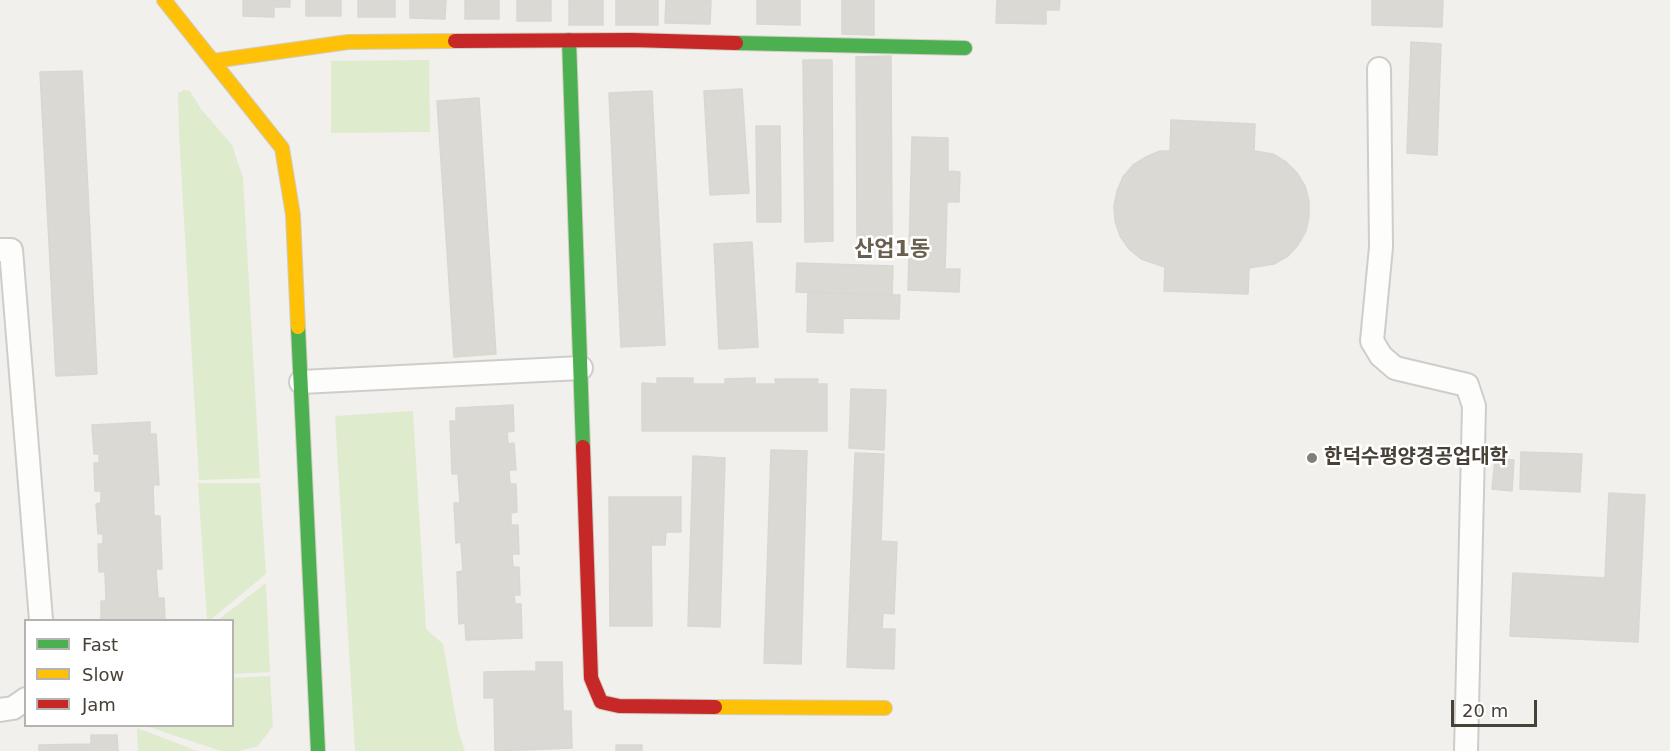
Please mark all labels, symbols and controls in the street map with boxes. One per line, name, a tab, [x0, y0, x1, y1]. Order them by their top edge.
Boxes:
district label: 산업1동	[854, 237, 930, 263]
place label: 한덕수평양경공업대학	[1324, 446, 1508, 470]
marker: 한덕수평양경공업대학	[1305, 451, 1319, 465]
legend	[24, 619, 234, 727]
text: Fast	[82, 634, 118, 655]
text: Slow	[82, 664, 124, 685]
scale bar	[1454, 688, 1540, 726]
text: Jam	[82, 694, 116, 715]
text: 20 m	[1462, 700, 1508, 721]

